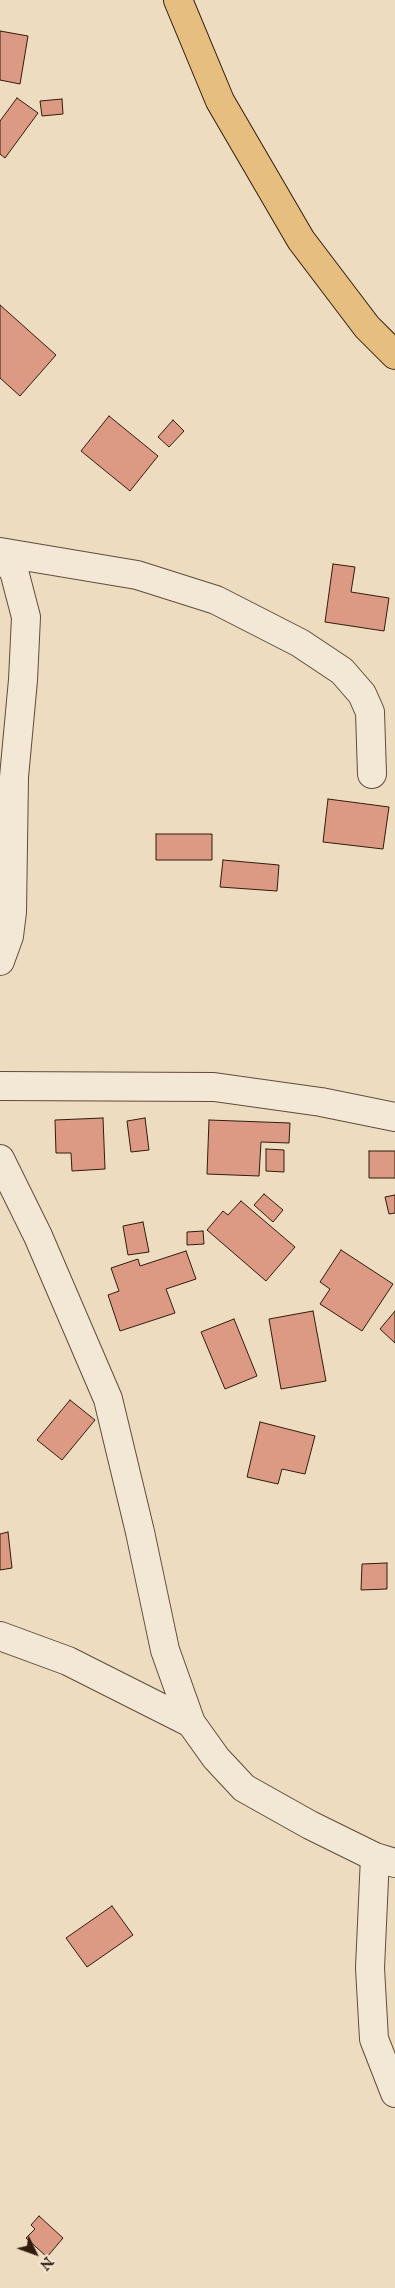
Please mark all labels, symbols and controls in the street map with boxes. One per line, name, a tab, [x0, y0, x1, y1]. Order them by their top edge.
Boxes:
north arrow	[10, 2228, 60, 2278]
text: N	[35, 2253, 57, 2274]

